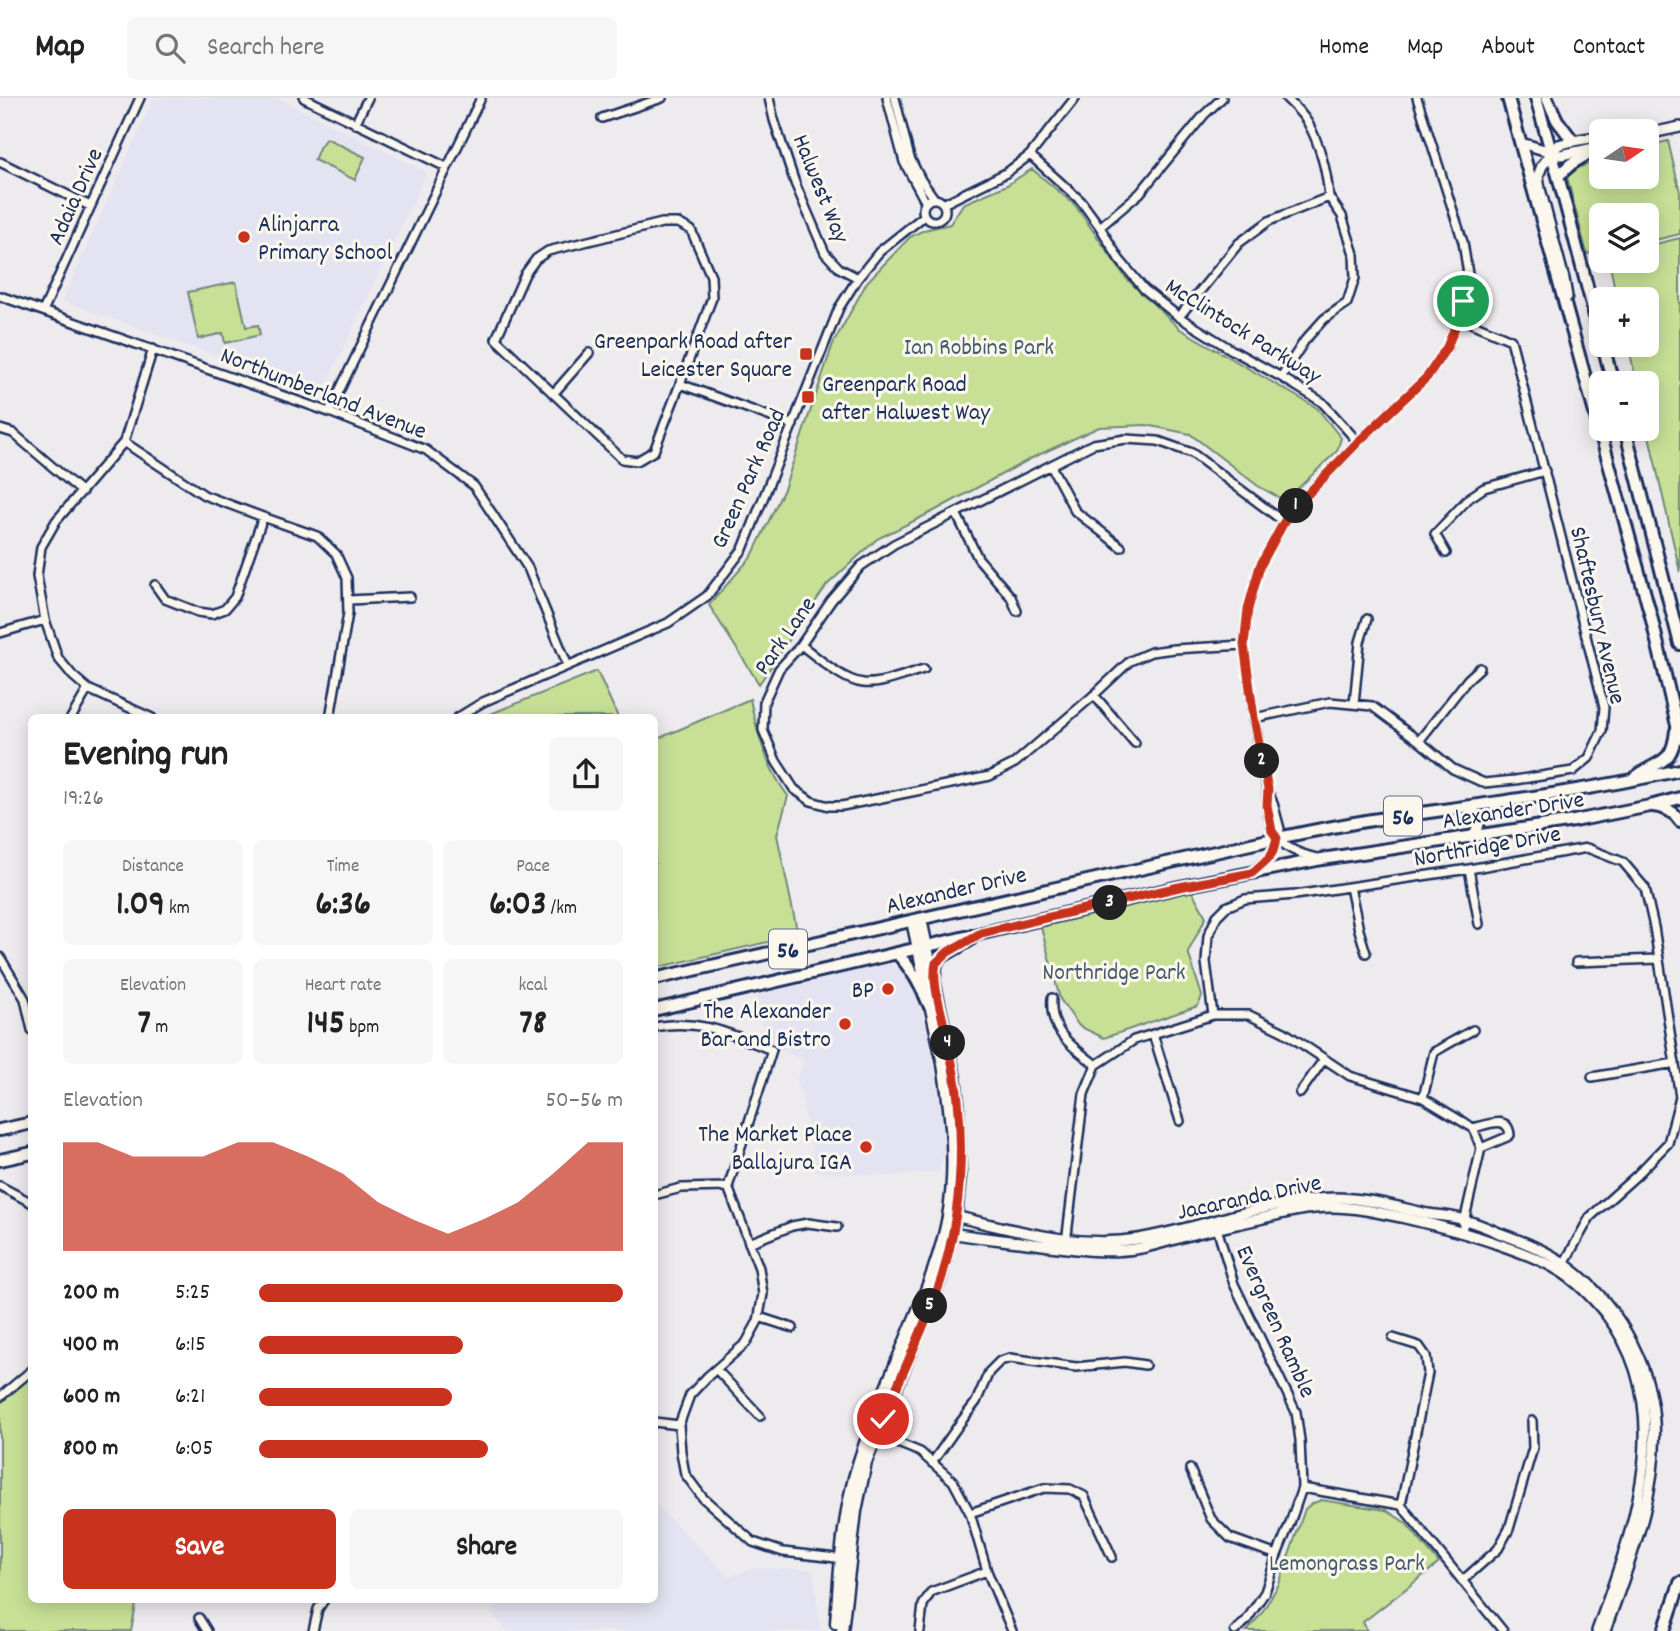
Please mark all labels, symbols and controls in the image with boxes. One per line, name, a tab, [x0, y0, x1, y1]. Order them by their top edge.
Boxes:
search box	[127, 17, 617, 80]
text: Map	[35, 25, 85, 72]
icon: search	[151, 29, 189, 67]
text: Search here	[207, 30, 325, 67]
text: Home	[1319, 31, 1369, 65]
text: Map	[1407, 31, 1443, 65]
text: About	[1481, 31, 1535, 65]
text: Contact	[1573, 31, 1645, 65]
north arrow	[1589, 119, 1659, 189]
map controls	[1589, 119, 1659, 441]
street label: Halwest Way	[782, 130, 857, 250]
street label: Adaia Drive	[40, 143, 113, 251]
button: layers	[1589, 203, 1659, 273]
place label: Alinjarra Primary School	[258, 209, 393, 271]
marker: Alinjarra Primary School	[236, 229, 252, 245]
street label: McClintock Parkway	[1158, 271, 1328, 395]
pin	[1433, 271, 1493, 331]
icon: arrive	[1444, 282, 1482, 320]
button: +	[1589, 287, 1659, 357]
place label: Greenpark Road after Leicester Square	[594, 326, 792, 388]
park label: Ian Robbins Park	[904, 332, 1054, 366]
street label: Northumberland Avenue	[215, 340, 431, 450]
marker: Greenpark Road after Leicester Square	[798, 346, 814, 362]
place label: Greenpark Road after Halwest Way	[822, 369, 991, 431]
button: −	[1589, 371, 1659, 441]
marker: Greenpark Road after Halwest Way	[800, 389, 816, 405]
street label: Green Park Road	[704, 404, 796, 555]
pin: 1	[1278, 488, 1314, 524]
text: 1	[1293, 492, 1298, 519]
street label: Shaftesbury Avenue	[1559, 524, 1633, 708]
street label: Park Lane	[747, 590, 826, 683]
text: Evening run	[63, 729, 228, 784]
button: share	[549, 737, 623, 811]
pin: 2	[1244, 744, 1280, 778]
text: 2	[1257, 747, 1266, 774]
text: 19:26	[63, 783, 104, 816]
street label: Alexander Drive	[1440, 784, 1587, 840]
road number: 56	[1384, 796, 1422, 836]
street label: Northridge Drive	[1411, 818, 1564, 878]
text: Distance	[122, 854, 184, 881]
text: Time	[327, 854, 359, 881]
text: Pace	[516, 854, 550, 881]
street label: Alexander Drive	[883, 859, 1030, 925]
text: 1.09	[116, 881, 165, 931]
text: 6:36	[315, 881, 371, 931]
text: 6:03	[489, 881, 546, 931]
pin: 3	[1092, 886, 1128, 920]
text: 3	[1105, 889, 1114, 916]
text: km	[165, 896, 190, 923]
text: /km	[546, 896, 577, 923]
road number: 56	[769, 930, 807, 968]
park label: Northridge Park	[1042, 957, 1186, 991]
text: Elevation	[120, 973, 186, 1000]
text: Heart rate	[305, 973, 381, 1000]
text: kcal	[519, 973, 547, 1000]
place label: BP	[852, 975, 874, 1009]
marker: BP	[880, 981, 896, 997]
place label: The Alexander Bar and Bistro	[701, 996, 831, 1058]
text: 7	[138, 1000, 151, 1050]
text: 145	[307, 1000, 345, 1050]
text: 78	[519, 1000, 547, 1050]
text: m	[151, 1015, 168, 1042]
text: bpm	[345, 1015, 379, 1042]
marker: The Alexander Bar and Bistro	[837, 1016, 853, 1032]
pin: 4	[930, 1026, 965, 1060]
text: 4	[944, 1029, 951, 1056]
text: Elevation	[63, 1085, 143, 1118]
text: 50–56 m	[545, 1085, 623, 1118]
place label: The Market Place Ballajura IGA	[698, 1119, 852, 1181]
marker: The Market Place Ballajura IGA	[858, 1139, 874, 1155]
street label: Jacaranda Drive	[1174, 1167, 1325, 1231]
street label: Evergreen Ramble	[1225, 1241, 1323, 1404]
text: 200 m	[63, 1277, 119, 1310]
text: 5:25	[175, 1277, 210, 1310]
pin: 5	[912, 1288, 948, 1324]
text: 5	[925, 1292, 934, 1319]
text: 400 m	[63, 1329, 119, 1362]
text: 6:15	[175, 1329, 206, 1362]
text: 600 m	[63, 1381, 120, 1414]
text: 6:21	[175, 1381, 205, 1414]
pin	[853, 1389, 913, 1449]
icon: check	[864, 1400, 902, 1438]
text: 800 m	[63, 1433, 118, 1466]
text: 6:05	[175, 1433, 213, 1466]
button: Save	[63, 1509, 336, 1589]
button: Share	[350, 1509, 623, 1589]
park label: Lemongrass Park	[1269, 1548, 1425, 1582]

